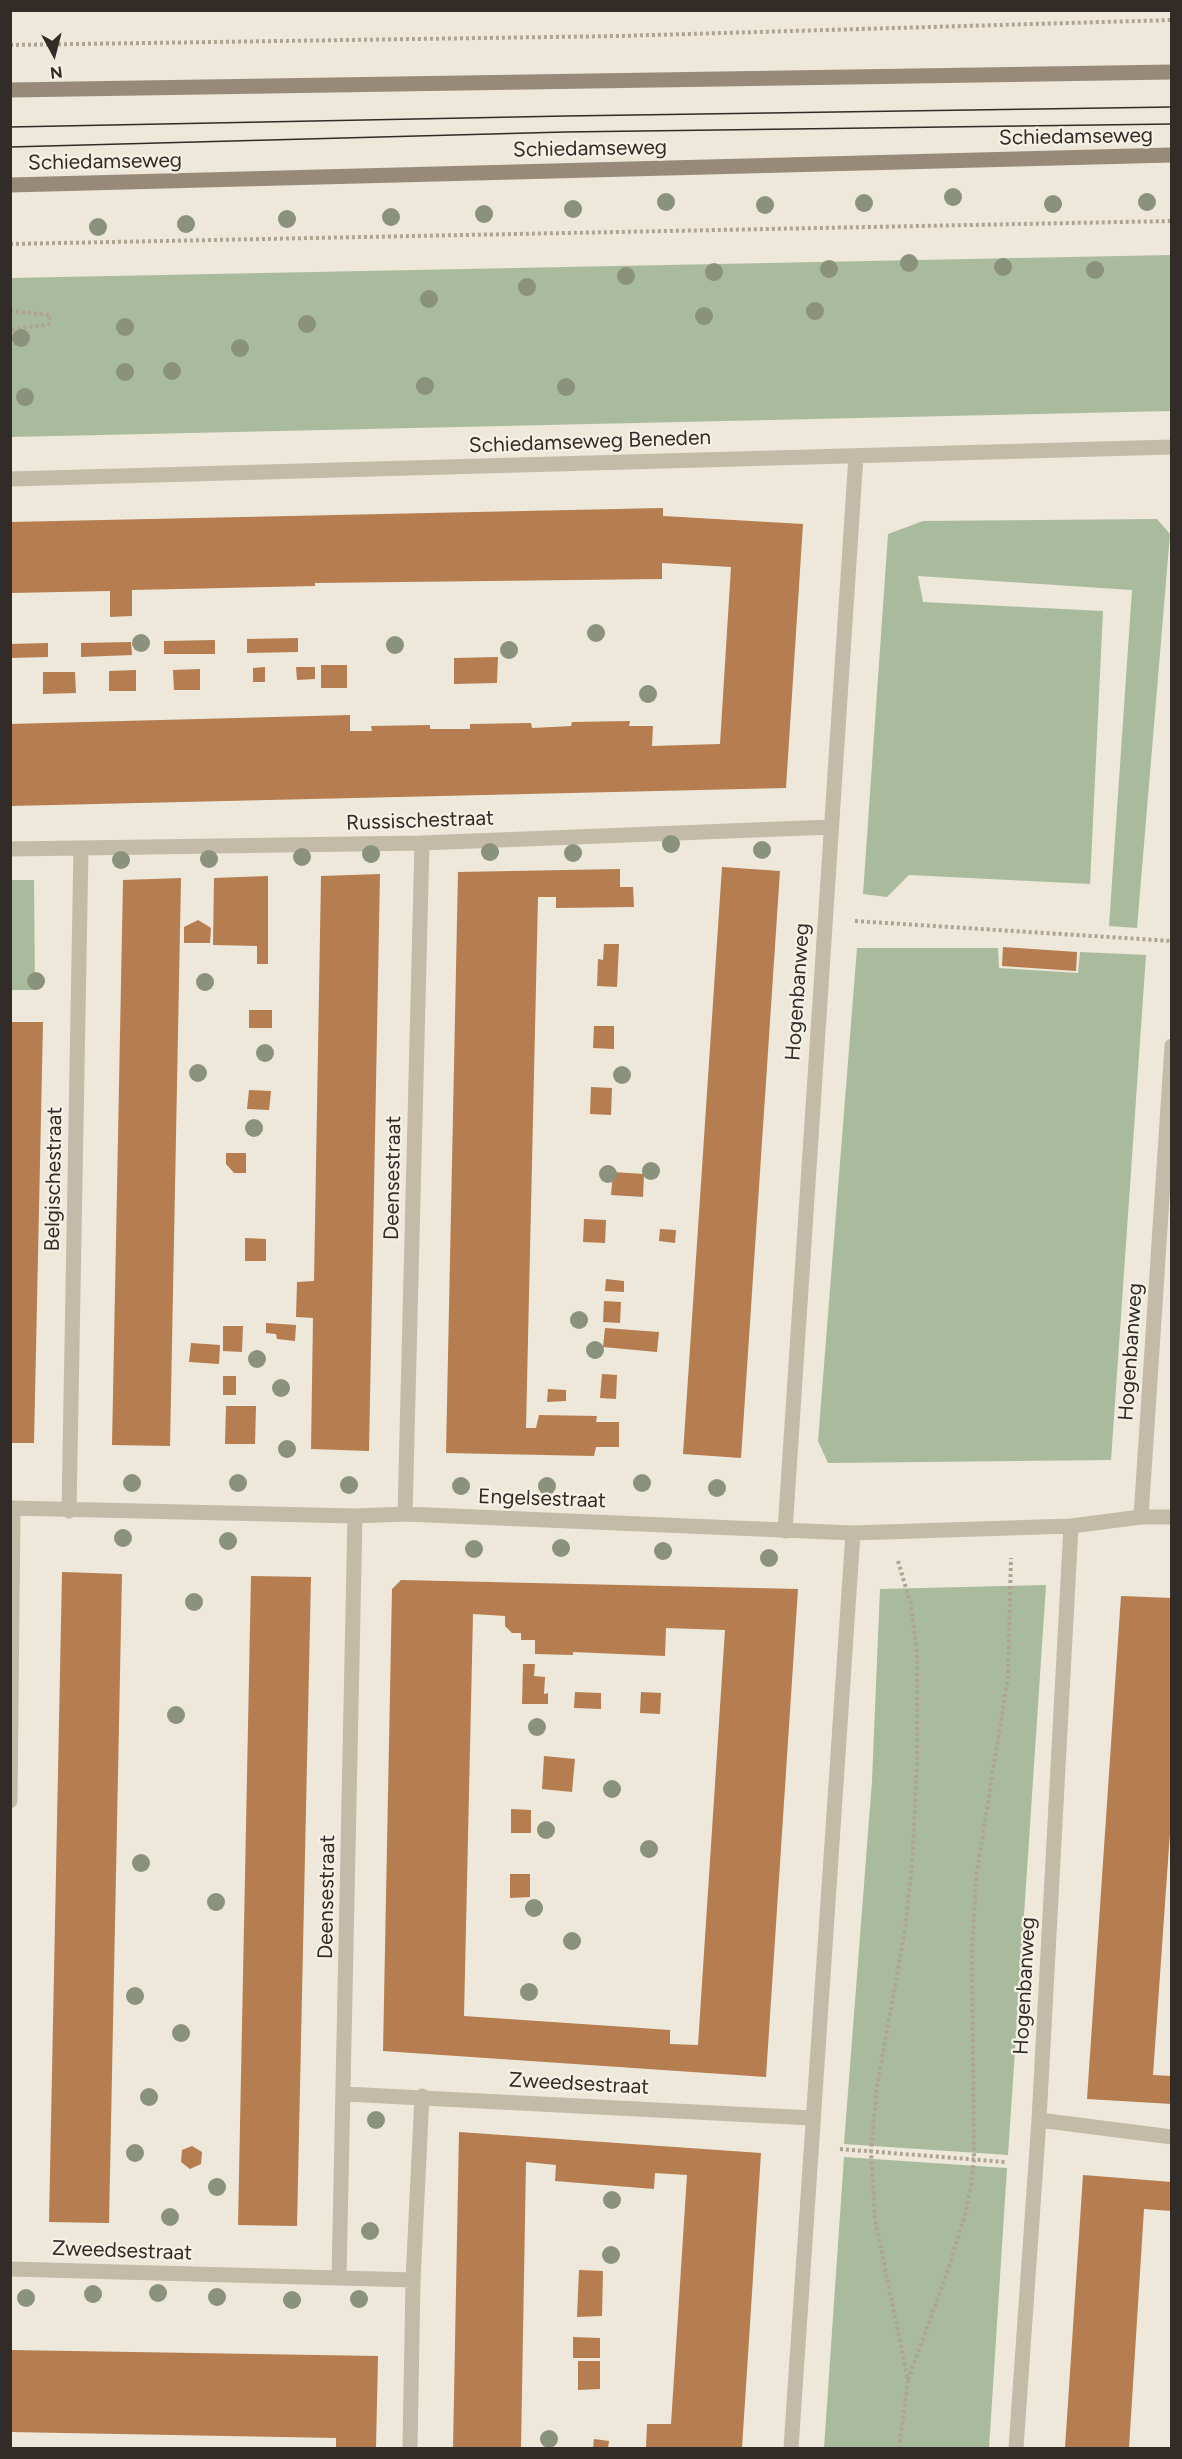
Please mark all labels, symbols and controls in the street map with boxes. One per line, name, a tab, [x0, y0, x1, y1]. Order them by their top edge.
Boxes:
north arrow	[24, 24, 84, 84]
text: N	[49, 62, 64, 83]
street label: Schiedamseweg	[999, 123, 1153, 151]
street label: Schiedamseweg	[513, 135, 667, 163]
street label: Schiedamseweg	[28, 148, 182, 176]
street label: Schiedamseweg Beneden	[468, 425, 712, 459]
street label: Russischestraat	[346, 806, 494, 836]
street label: Hogenbanweg	[781, 922, 815, 1062]
street label: Belgischestraat	[40, 1106, 68, 1252]
street label: Deensestraat	[379, 1116, 407, 1240]
street label: Hogenbanweg	[1114, 1282, 1148, 1422]
street label: Engelsestraat	[478, 1484, 606, 1514]
street label: Deensestraat	[313, 1835, 341, 1959]
street label: Hogenbanweg	[1009, 1916, 1041, 2056]
street label: Zweedsestraat	[508, 2068, 650, 2100]
street label: Zweedsestraat	[51, 2236, 193, 2266]

